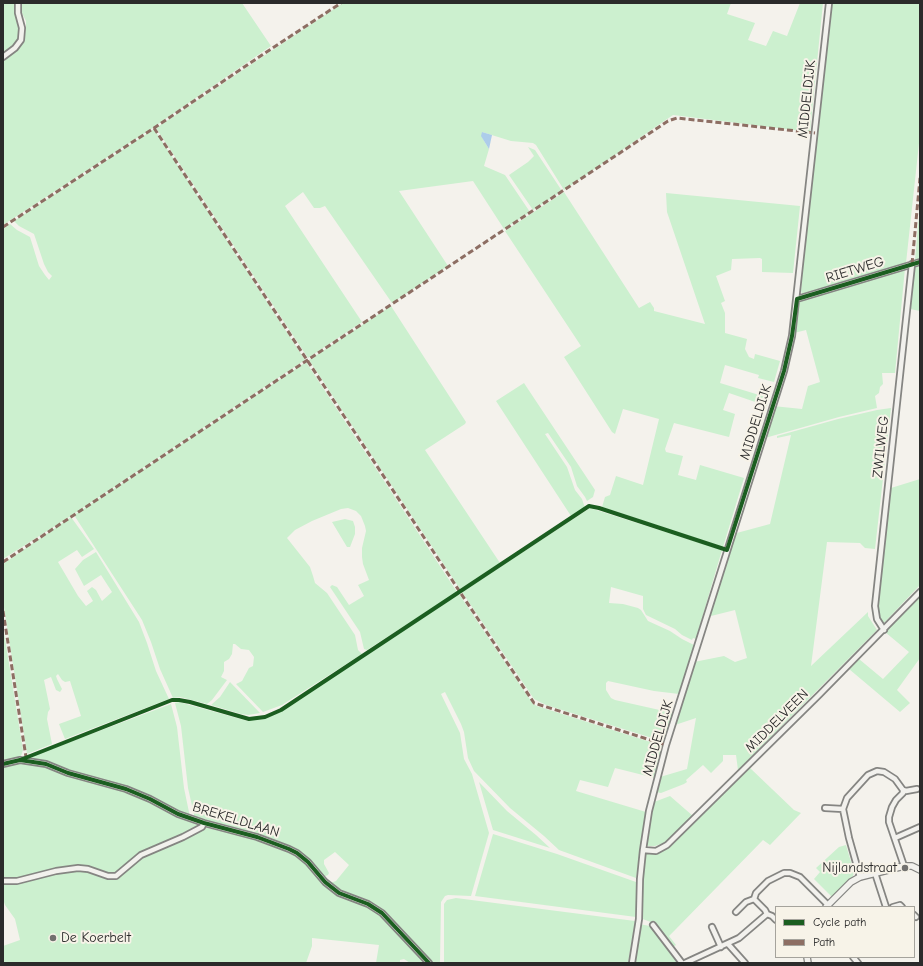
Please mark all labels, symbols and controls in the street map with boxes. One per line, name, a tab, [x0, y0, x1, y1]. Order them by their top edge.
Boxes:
street label: MIDDELDIJK	[795, 59, 819, 139]
street label: RIETWEG	[824, 253, 886, 287]
street label: MIDDELDIJK	[737, 382, 775, 462]
street label: ZWILWEG	[869, 415, 893, 479]
street label: MIDDELVEEN	[742, 686, 812, 756]
street label: MIDDELDIJK	[639, 698, 677, 778]
street label: BREKELDLAAN	[190, 799, 282, 841]
place label: Nijlandstraat	[822, 860, 897, 876]
marker: Nijlandstraat	[900, 863, 910, 873]
legend	[775, 906, 915, 958]
text: Cycle path	[813, 915, 866, 929]
place label: De Koerbelt	[61, 930, 131, 946]
marker: De Koerbelt	[48, 933, 58, 943]
text: Path	[813, 935, 835, 949]

